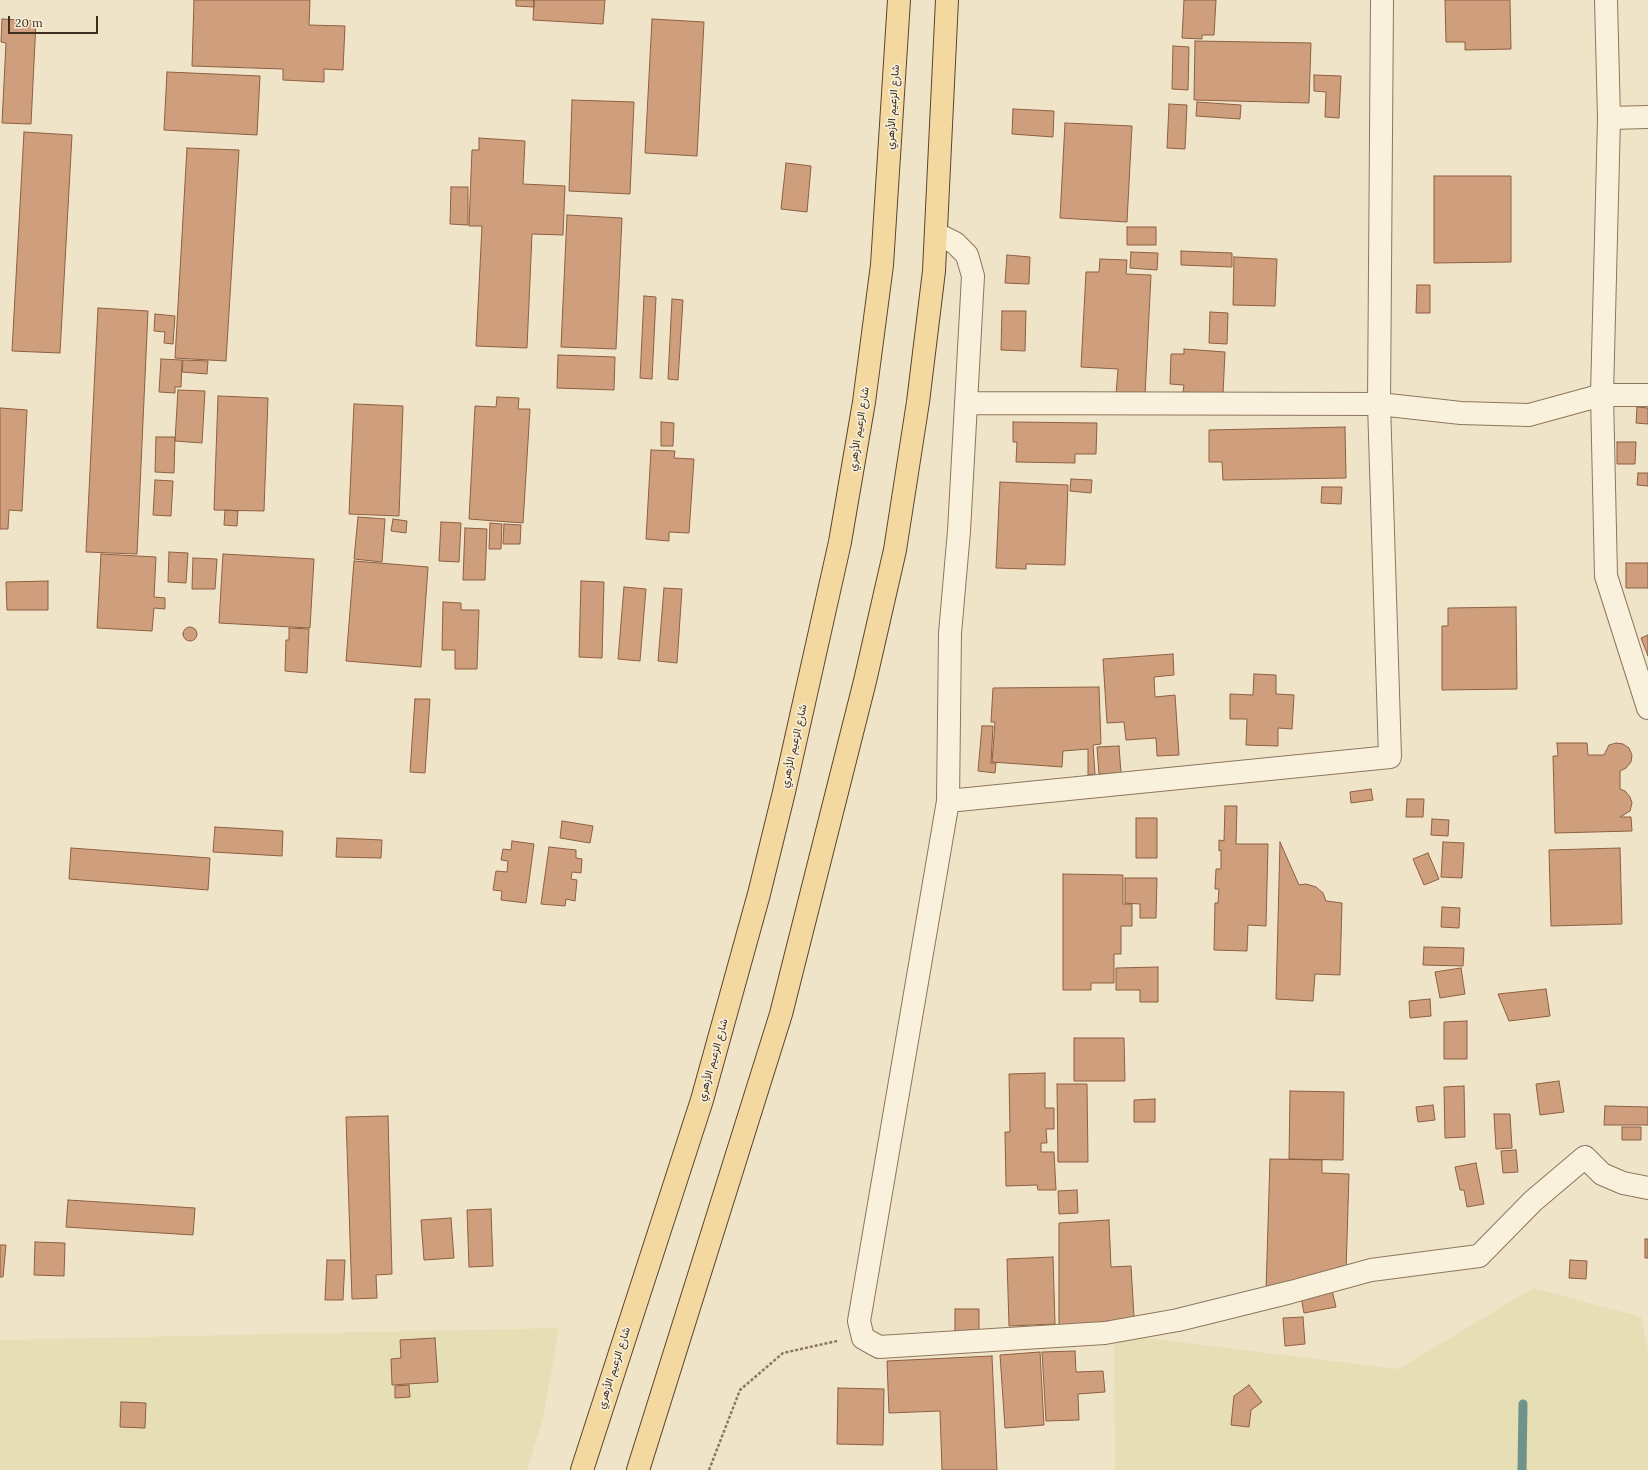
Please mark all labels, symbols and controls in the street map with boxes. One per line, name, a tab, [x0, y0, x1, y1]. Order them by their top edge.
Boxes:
scale bar	[10, 8, 100, 34]
text: 20 m	[15, 15, 43, 30]
street label: شارع الزعيم الأزهري	[883, 64, 903, 150]
street label: شارع الزعيم الأزهري	[846, 386, 872, 472]
street label: شارع الزعيم الأزهري	[778, 703, 810, 789]
street label: شارع الزعيم الأزهري	[695, 1017, 731, 1103]
street label: شارع الزعيم الأزهري	[595, 1326, 633, 1410]

